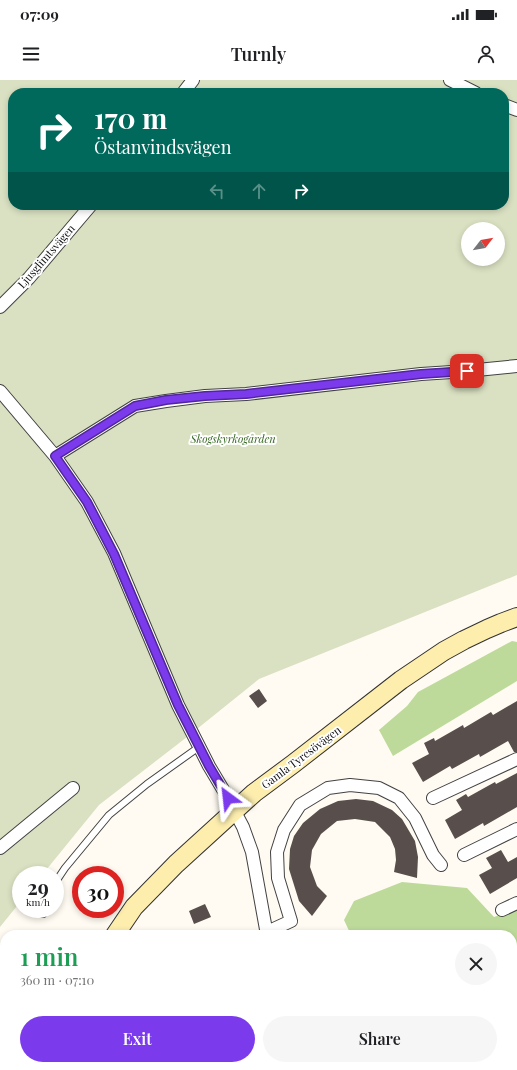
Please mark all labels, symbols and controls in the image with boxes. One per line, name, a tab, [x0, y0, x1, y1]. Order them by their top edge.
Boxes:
text: 07:09	[20, 4, 59, 24]
text: Turnly	[231, 42, 286, 66]
icon: menu	[20, 43, 42, 65]
icon: person	[475, 43, 497, 65]
text: 170 m	[94, 99, 167, 136]
icon: right	[28, 104, 80, 156]
text: Östanvindsvägen	[94, 135, 231, 159]
icon: left	[206, 180, 228, 202]
icon: ahead	[248, 180, 270, 202]
icon: right	[290, 180, 312, 202]
street label: Ljusglimtsvägen	[14, 221, 78, 291]
north arrow	[461, 222, 505, 266]
map controls	[461, 222, 505, 266]
pin	[450, 354, 484, 388]
icon: arrive	[456, 360, 478, 382]
park label: Skogskyrkogården	[189, 431, 276, 446]
street label: Gamla Tyresövägen	[258, 722, 344, 792]
position arrow	[207, 777, 249, 819]
speed limit sign: 30	[72, 866, 124, 918]
text: 29	[27, 873, 49, 900]
text: km/h	[26, 895, 50, 909]
text: 1 min	[20, 940, 78, 972]
button: close	[455, 943, 497, 985]
text: 360 m · 07:10	[20, 971, 94, 988]
button: Exit	[20, 1016, 255, 1062]
button: Share	[263, 1016, 497, 1062]

